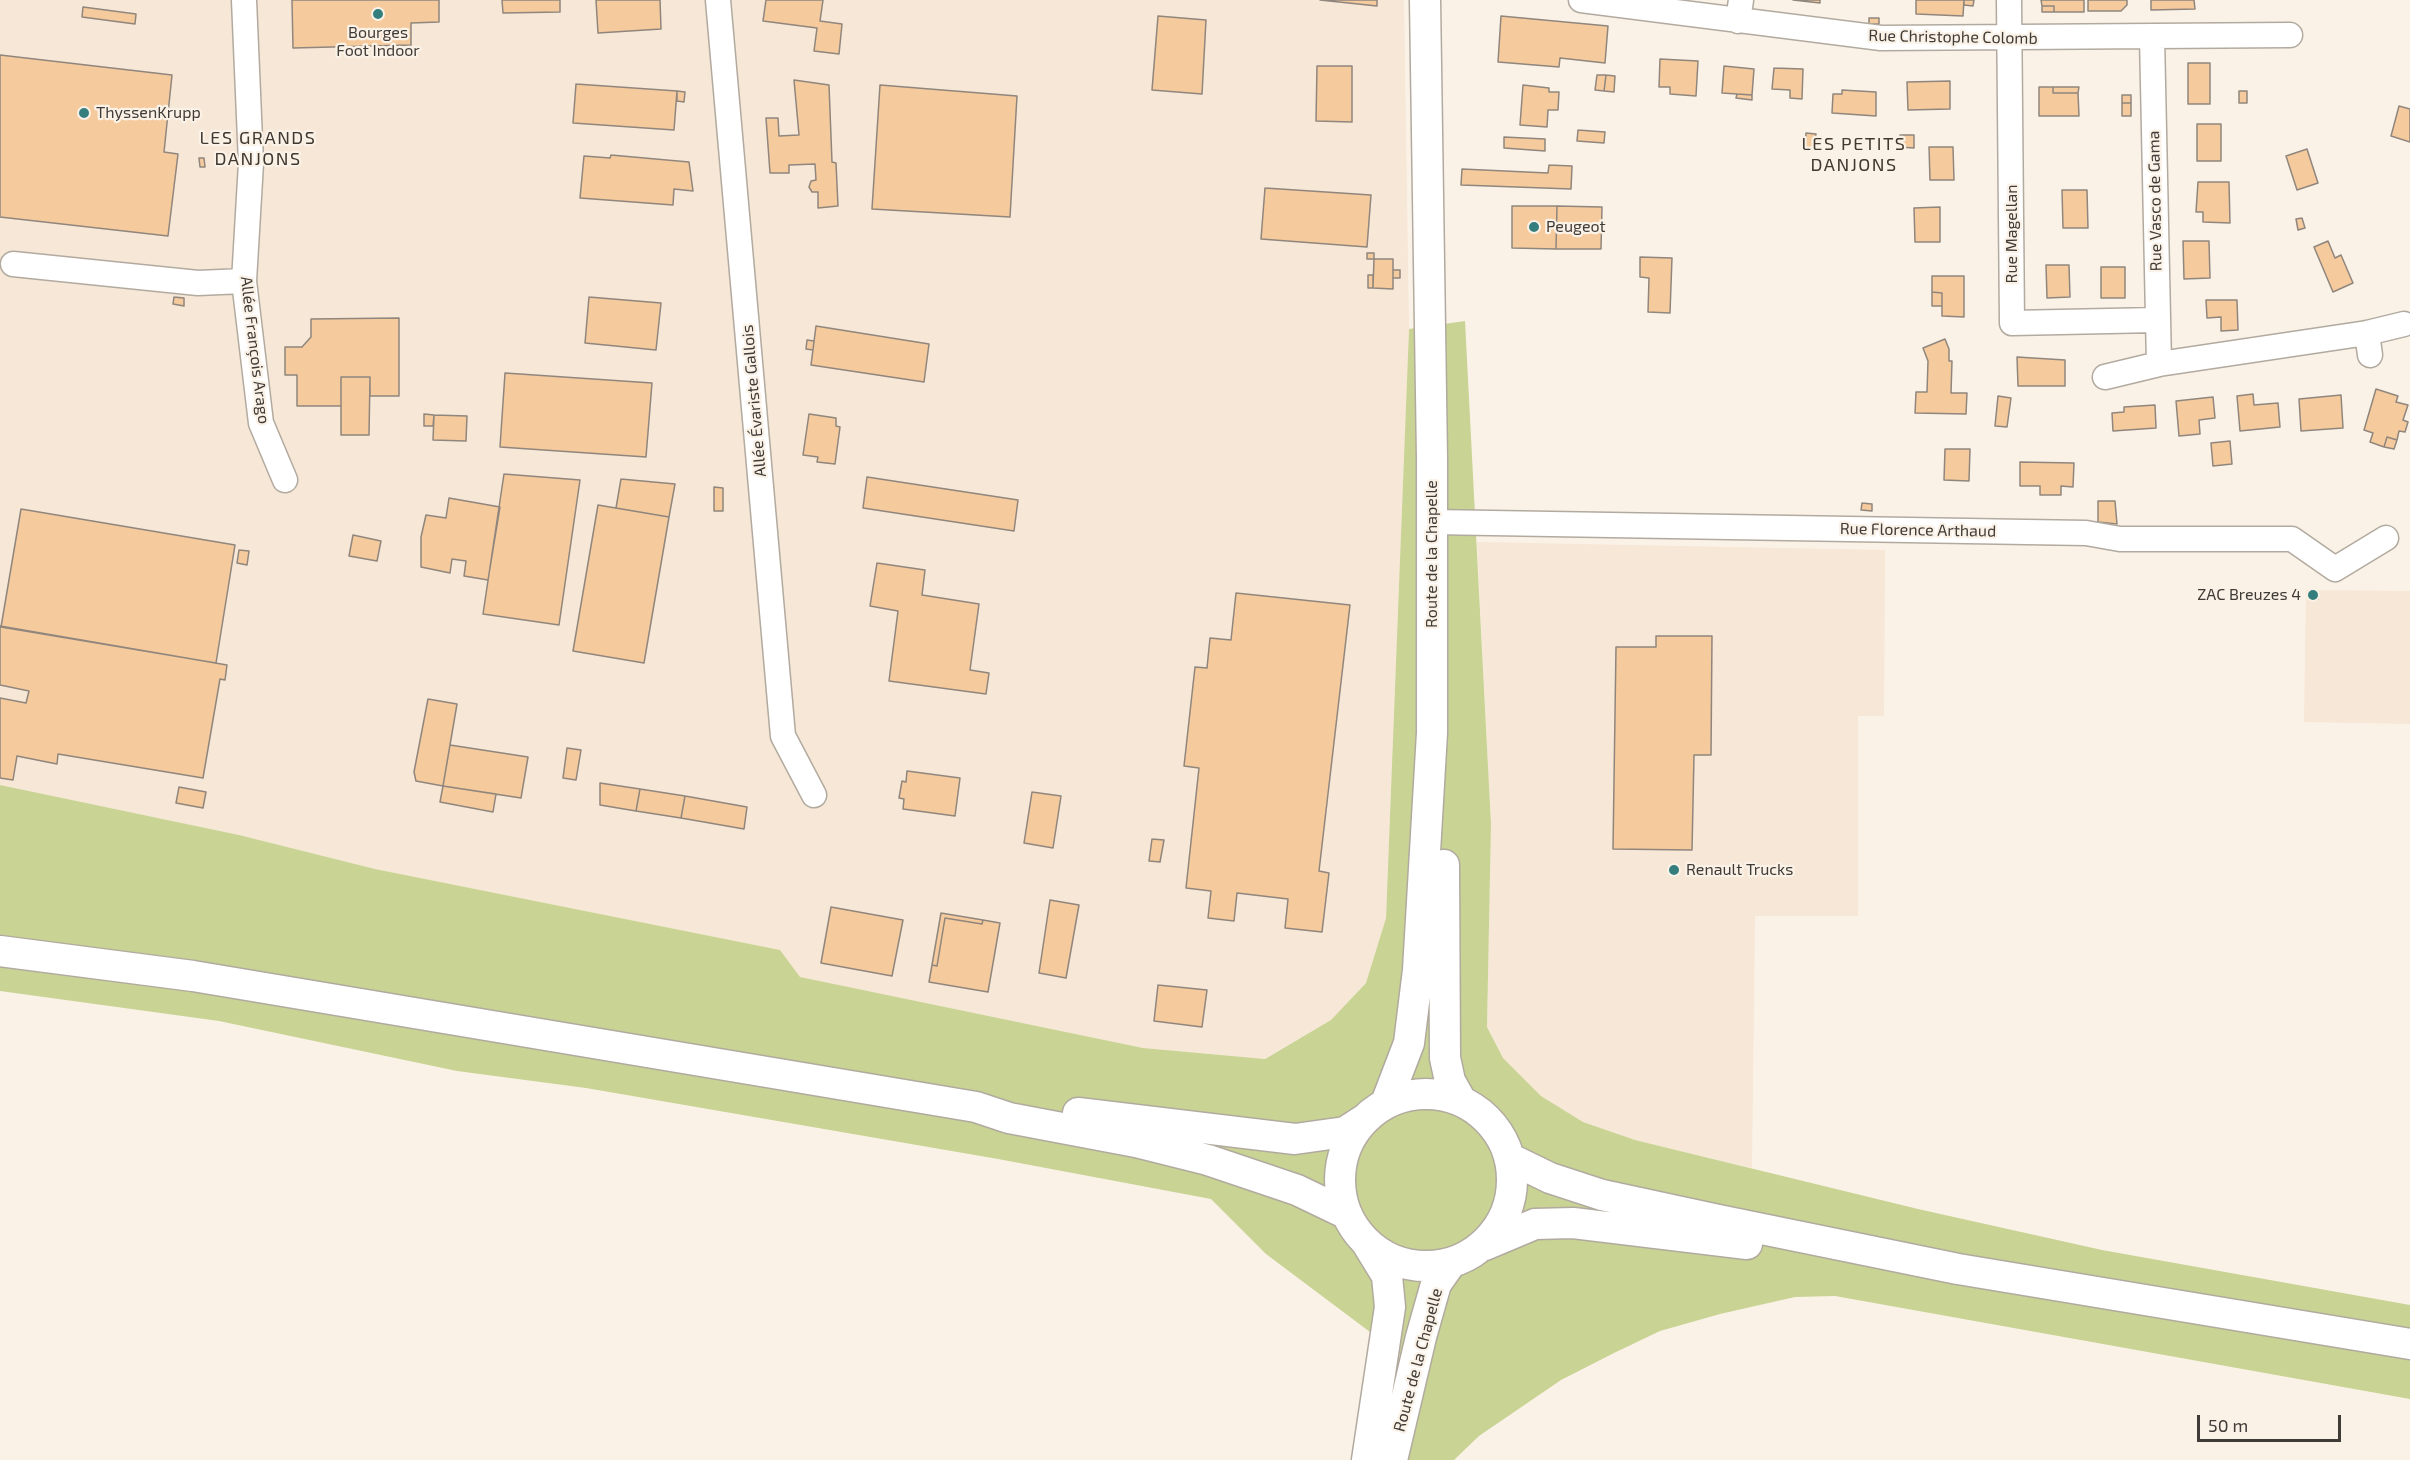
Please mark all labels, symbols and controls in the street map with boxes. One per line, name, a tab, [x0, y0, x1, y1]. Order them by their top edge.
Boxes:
marker: Bourges Foot Indoor	[371, 7, 385, 21]
place label: Bourges Foot Indoor	[336, 23, 420, 61]
street label: Rue Christophe Colomb	[1868, 26, 2038, 48]
place label: ThyssenKrupp	[96, 103, 201, 123]
marker: ThyssenKrupp	[77, 106, 91, 120]
district label: LES GRANDS DANJONS	[200, 127, 316, 170]
street label: Rue Vasco de Gama	[2144, 130, 2166, 272]
district label: LES PETITS DANJONS	[1802, 133, 1906, 176]
street label: Rue Magellan	[2002, 184, 2022, 284]
place label: Peugeot	[1546, 217, 1606, 237]
marker: Peugeot	[1527, 220, 1541, 234]
street label: Allée François Arago	[236, 275, 274, 425]
street label: Allée Évariste Gallois	[738, 324, 770, 478]
street label: Route de la Chapelle	[1422, 480, 1442, 628]
street label: Rue Florence Arthaud	[1840, 519, 1996, 541]
place label: ZAC Breuzes 4	[2197, 585, 2301, 605]
marker: ZAC Breuzes 4	[2306, 588, 2320, 602]
place label: Renault Trucks	[1686, 860, 1793, 880]
marker: Renault Trucks	[1667, 863, 1681, 877]
street label: Route de la Chapelle	[1390, 1286, 1446, 1434]
scale bar	[2200, 1403, 2344, 1441]
text: 50 m	[2208, 1414, 2248, 1436]

